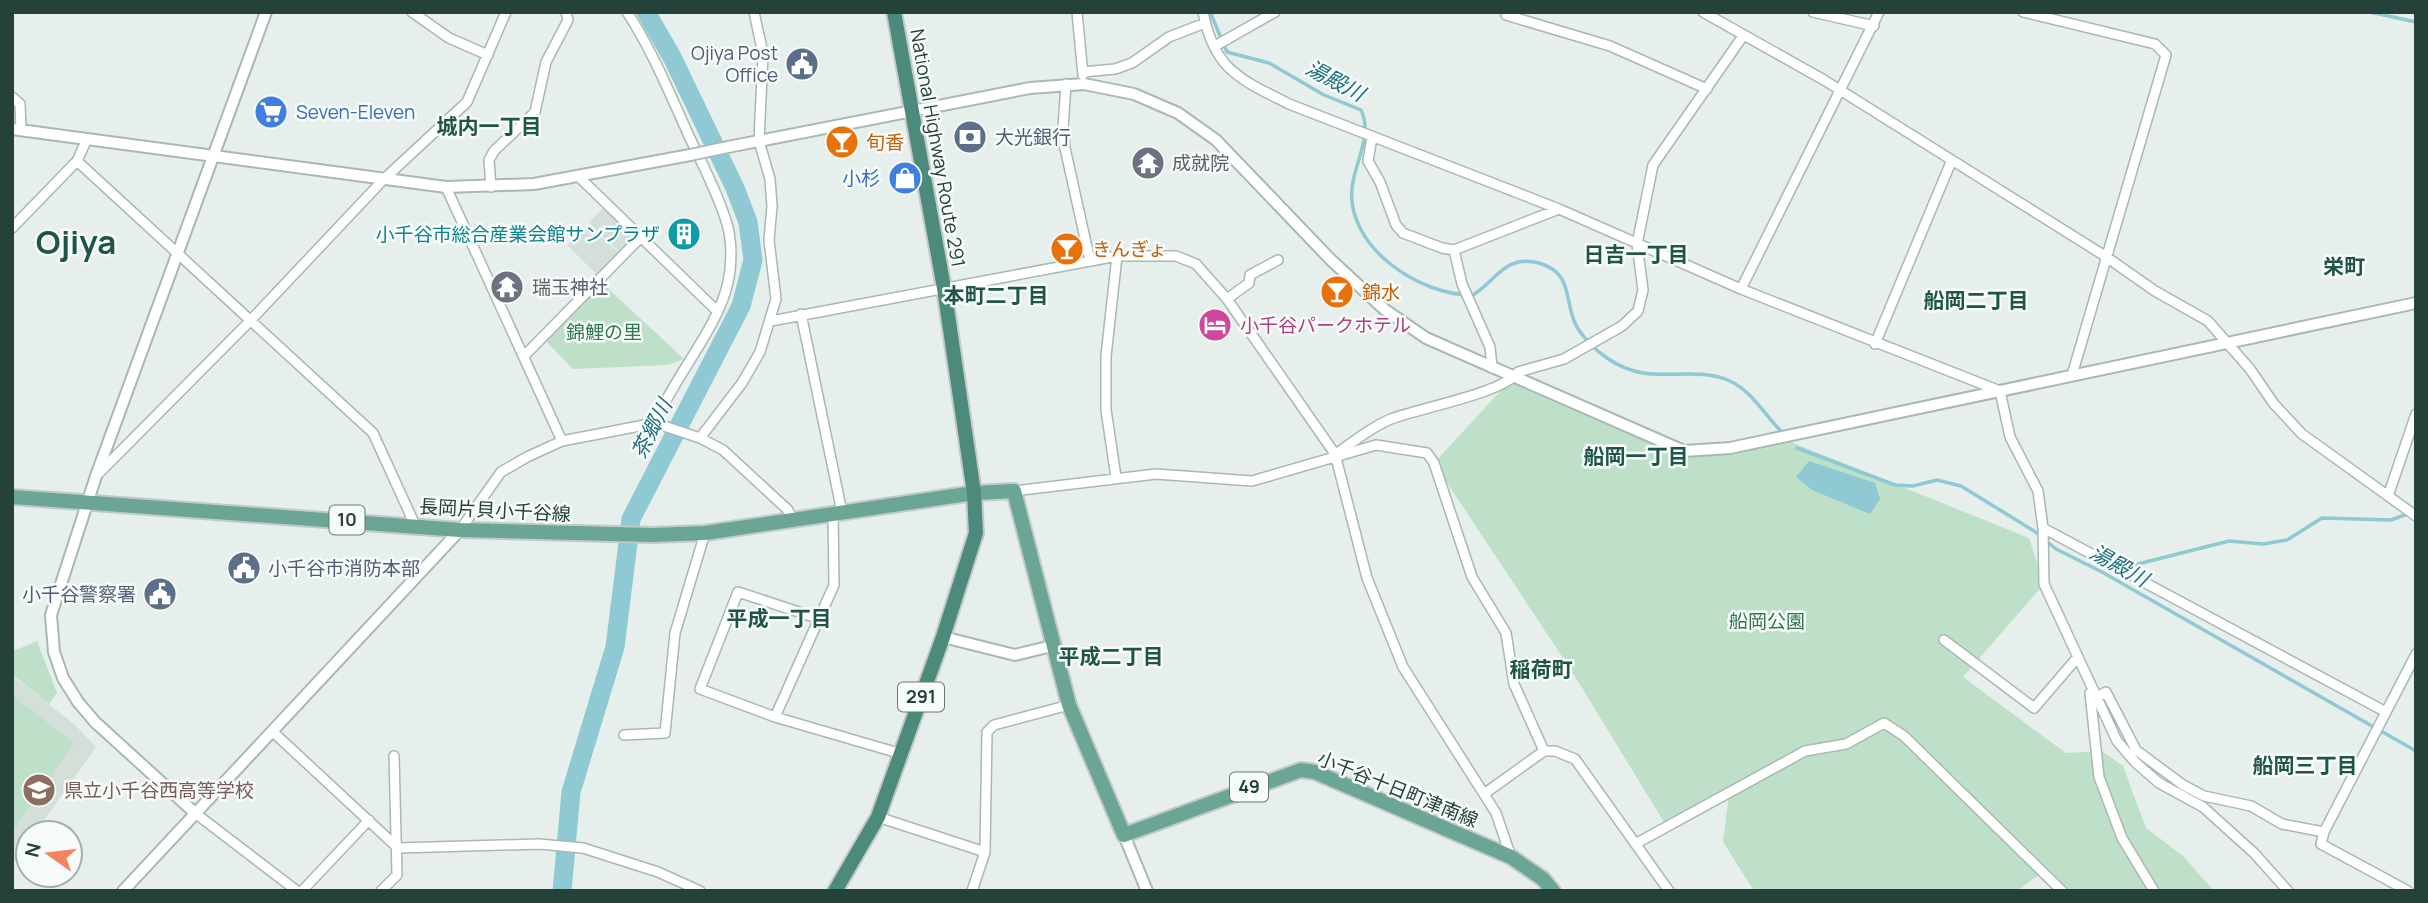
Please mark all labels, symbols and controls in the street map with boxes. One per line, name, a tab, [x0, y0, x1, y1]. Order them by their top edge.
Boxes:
street label: National Highway Route 291	[904, 27, 972, 269]
place label: Ojiya Post Office	[691, 40, 778, 88]
public building icon: Ojiya Post Office	[783, 45, 821, 83]
water label: 湯殿川	[1301, 53, 1372, 108]
supermarket icon: Seven-Eleven	[252, 93, 290, 131]
place label: Seven-Eleven	[296, 99, 415, 125]
district label: 城内一丁目	[437, 112, 542, 140]
bank icon: 大光銀行	[951, 118, 989, 156]
bar icon: 旬香	[823, 123, 861, 161]
place label: 大光銀行	[995, 124, 1071, 150]
place label: 旬香	[866, 129, 904, 155]
temple icon: 成就院	[1129, 144, 1167, 182]
place label: 成就院	[1172, 150, 1229, 176]
shop icon: 小杉	[886, 159, 924, 197]
place label: 小杉	[842, 165, 880, 191]
building icon: 小千谷市総合産業会館サンプラザ	[665, 215, 703, 253]
district label: Ojiya	[36, 219, 116, 264]
place label: 小千谷市総合産業会館サンプラザ	[376, 221, 660, 247]
bar icon: きんぎょ	[1048, 230, 1086, 268]
place label: きんぎょ	[1092, 236, 1167, 262]
district label: 日吉一丁目	[1584, 240, 1689, 268]
district label: 栄町	[2323, 252, 2365, 280]
temple icon: 瑞玉神社	[488, 268, 526, 306]
bar icon: 錦水	[1318, 273, 1356, 311]
place label: 瑞玉神社	[532, 274, 608, 300]
place label: 錦水	[1362, 279, 1400, 305]
district label: 本町二丁目	[944, 281, 1049, 309]
district label: 船岡二丁目	[1924, 286, 2029, 314]
hotel icon: 小千谷パークホテル	[1196, 306, 1234, 344]
place label: 小千谷パークホテル	[1240, 312, 1411, 338]
park label: 錦鯉の里	[566, 319, 642, 345]
water label: 茶郷川	[624, 392, 679, 463]
district label: 船岡一丁目	[1584, 442, 1689, 470]
street label: 長岡片貝小千谷線	[418, 493, 572, 527]
road number: 10	[330, 506, 364, 534]
water label: 湯殿川	[2085, 538, 2156, 594]
public building icon: 小千谷市消防本部	[225, 549, 263, 587]
place label: 小千谷市消防本部	[268, 555, 420, 581]
public building icon: 小千谷警察署	[141, 575, 179, 613]
place label: 小千谷警察署	[22, 581, 136, 607]
district label: 平成一丁目	[727, 604, 832, 632]
park label: 船岡公園	[1729, 608, 1805, 634]
district label: 平成二丁目	[1059, 642, 1164, 670]
district label: 稲荷町	[1510, 655, 1573, 683]
road number: 291	[898, 682, 944, 712]
street label: 小千谷十日町津南線	[1314, 745, 1482, 833]
district label: 船岡三丁目	[2253, 751, 2358, 779]
school or university icon: 県立小千谷西高等学校	[20, 771, 58, 809]
road number: 49	[1230, 772, 1268, 802]
place label: 県立小千谷西高等学校	[64, 777, 254, 803]
north arrow	[14, 819, 84, 889]
text: N	[18, 840, 47, 860]

